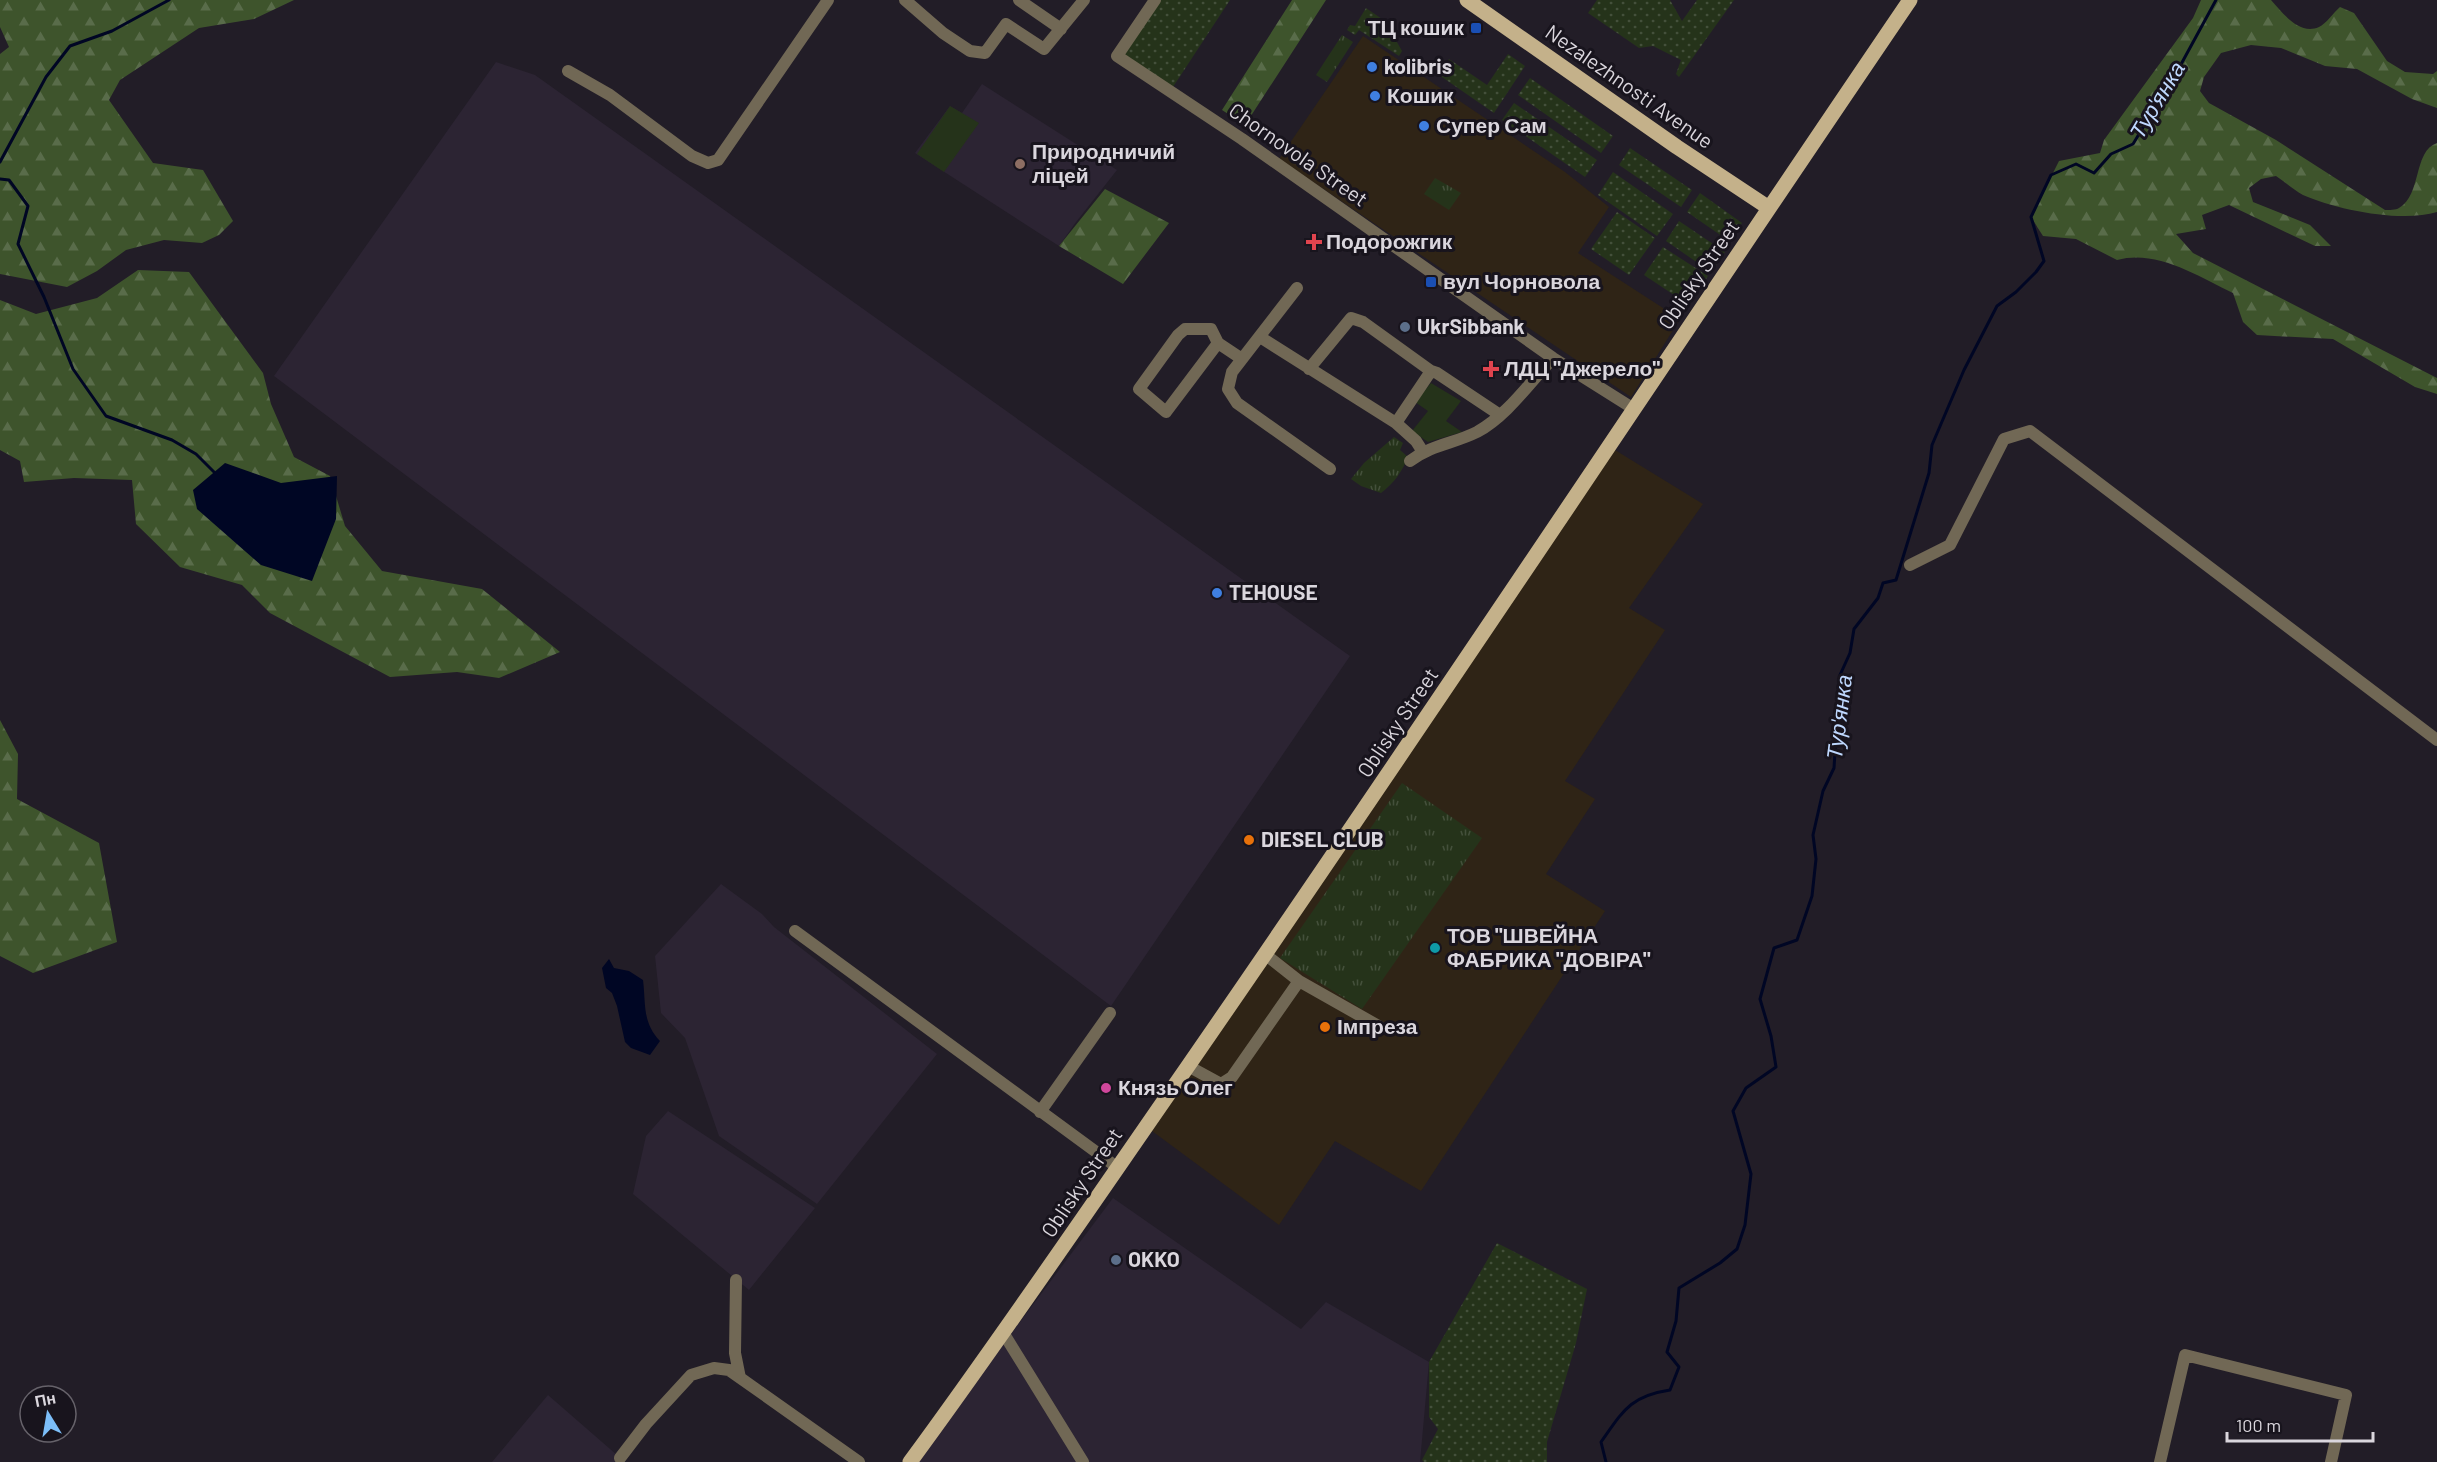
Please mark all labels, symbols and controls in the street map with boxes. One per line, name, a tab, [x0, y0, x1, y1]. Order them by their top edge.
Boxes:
place label: ТЦ кошик	[1368, 14, 1464, 39]
street label: Nezalezhnosti Avenue	[1541, 19, 1718, 153]
marker: ТЦ кошик	[1469, 21, 1483, 35]
place label: kolibris	[1384, 53, 1452, 78]
water label: Тур'янка	[2123, 56, 2190, 143]
marker: kolibris	[1365, 60, 1379, 74]
place label: Кошик	[1387, 82, 1454, 107]
marker: Кошик	[1368, 89, 1382, 103]
street label: Chornovola Street	[1225, 97, 1373, 211]
place label: Супер Сам	[1436, 112, 1547, 137]
marker: Супер Сам	[1417, 119, 1431, 133]
place label: Природничий ліцей	[1032, 138, 1175, 187]
marker: Природничий ліцей	[1013, 157, 1027, 171]
street label: Oblisky Street	[1652, 215, 1744, 334]
place label: Подорожгик	[1326, 228, 1453, 253]
marker: Подорожгик	[1307, 235, 1321, 249]
place label: вул Чорновола	[1443, 268, 1601, 293]
marker: вул Чорновола	[1424, 275, 1438, 289]
place label: UkrSibbank	[1417, 313, 1525, 338]
marker: UkrSibbank	[1398, 320, 1412, 334]
place label: ЛДЦ "Джерело"	[1504, 355, 1660, 380]
marker: ЛДЦ "Джерело"	[1482, 360, 1500, 378]
place label: TEHOUSE	[1229, 579, 1318, 604]
marker: TEHOUSE	[1210, 586, 1224, 600]
street label: Oblisky Street	[1351, 663, 1443, 782]
water label: Тур'янка	[1820, 673, 1857, 761]
place label: DIESEL CLUB	[1261, 826, 1384, 851]
marker: DIESEL CLUB	[1242, 833, 1256, 847]
place label: ТОВ "ШВЕЙНА ФАБРИКА "ДОВІРА"	[1447, 922, 1651, 971]
marker: ТОВ "ШВЕЙНА ФАБРИКА "ДОВІРА"	[1428, 941, 1442, 955]
place label: Імпреза	[1337, 1013, 1418, 1038]
marker: Імпреза	[1318, 1020, 1332, 1034]
place label: Князь Олег	[1118, 1074, 1233, 1099]
marker: Князь Олег	[1099, 1081, 1113, 1095]
street label: Oblisky Street	[1035, 1123, 1127, 1242]
place label: OKKO	[1128, 1246, 1180, 1271]
marker: OKKO	[1109, 1253, 1123, 1267]
north arrow	[18, 1384, 78, 1444]
text: Пн	[33, 1387, 57, 1410]
scale bar	[2227, 1405, 2372, 1443]
text: 100 m	[2236, 1414, 2281, 1436]

